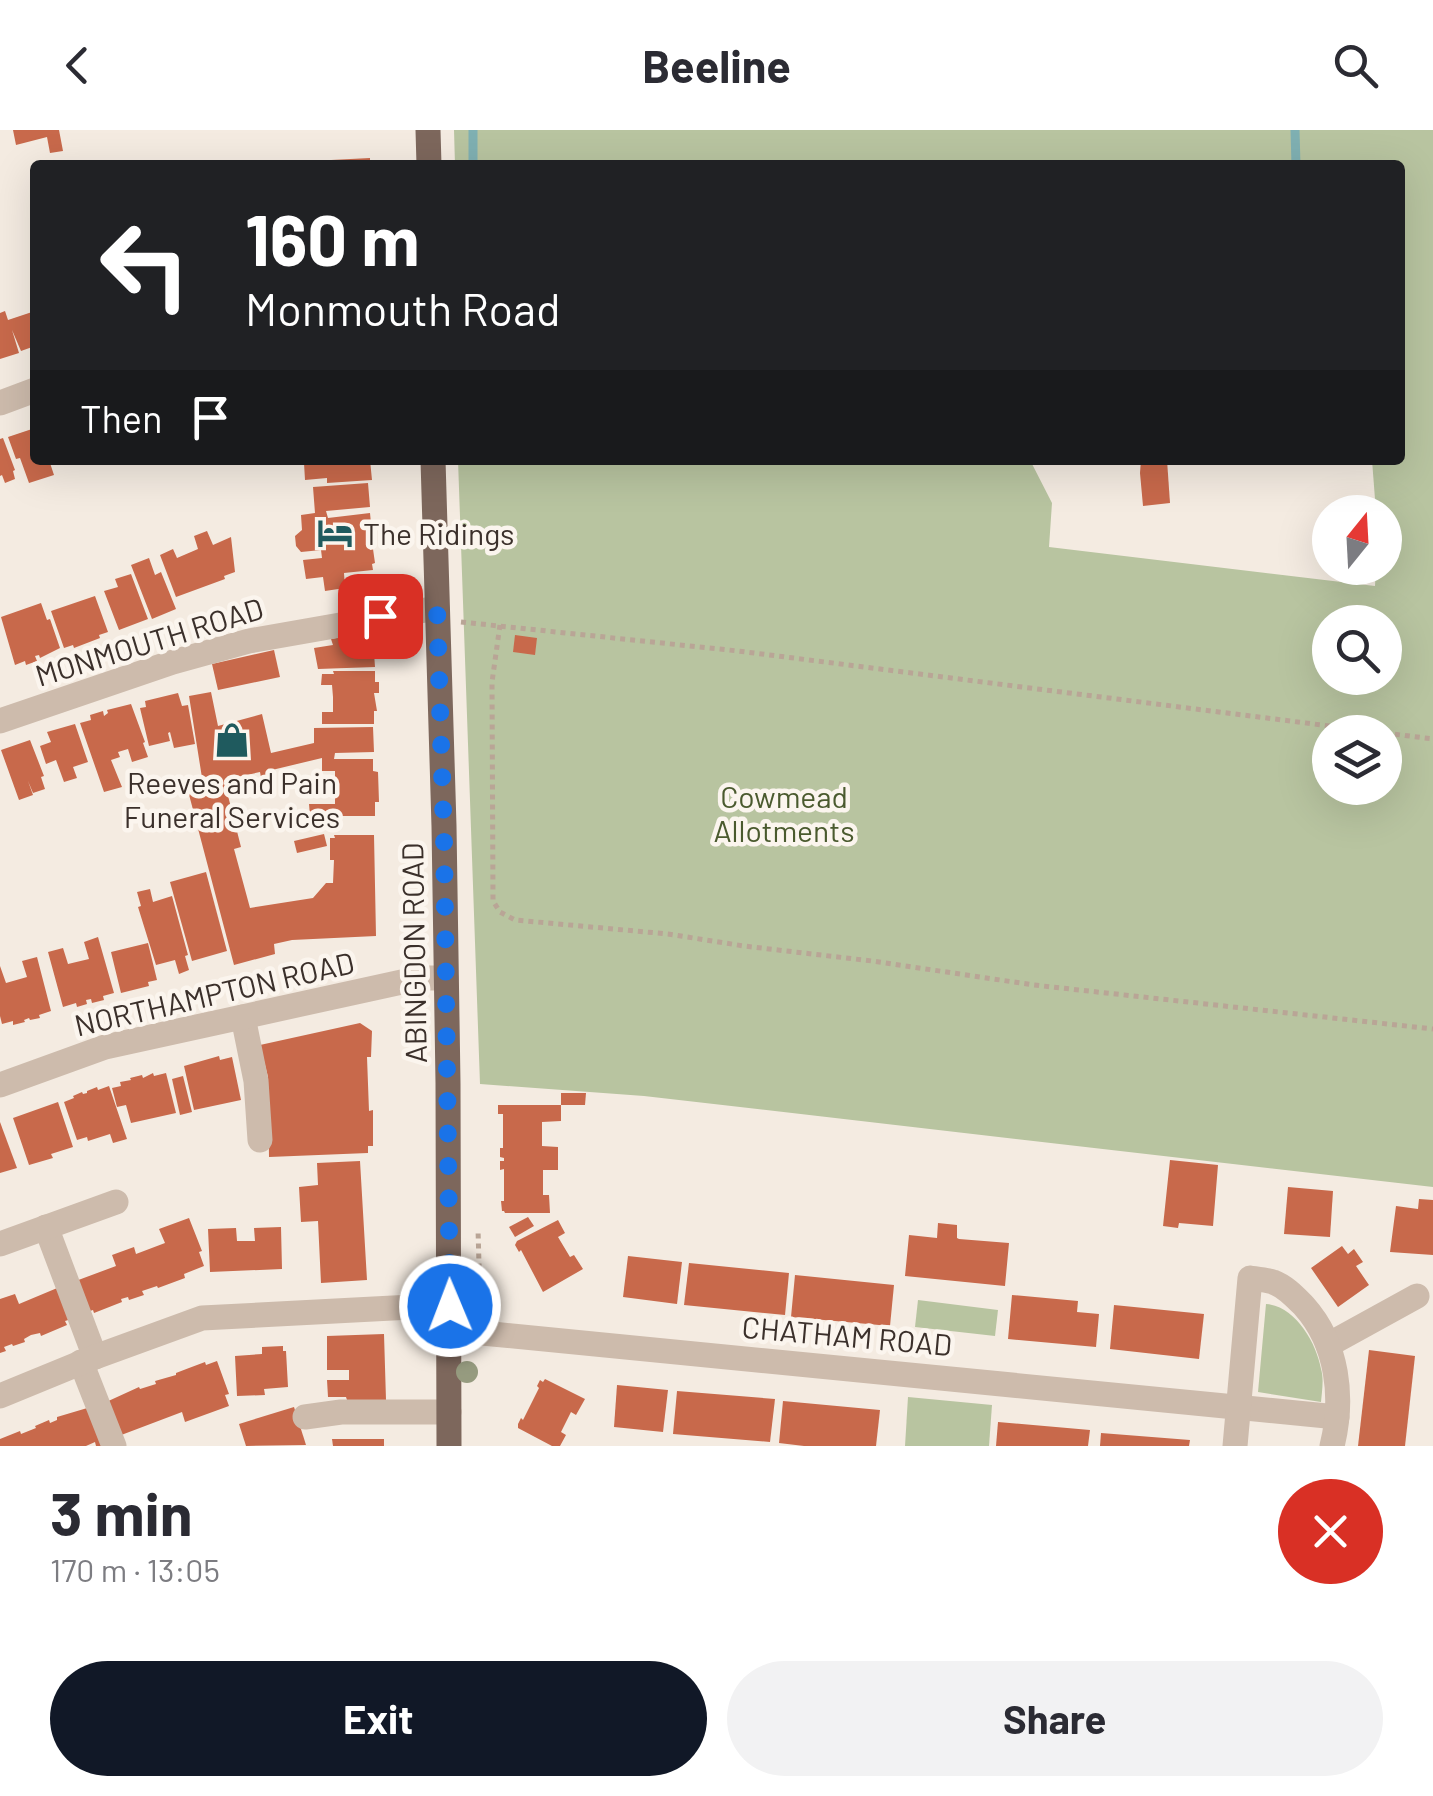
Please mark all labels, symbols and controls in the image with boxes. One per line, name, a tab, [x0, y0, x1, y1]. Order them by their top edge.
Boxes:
icon: back	[50, 38, 105, 93]
text: Beeline	[642, 38, 791, 92]
icon: search	[1328, 38, 1383, 93]
text: 160 m	[245, 196, 420, 280]
icon: left	[80, 200, 210, 330]
text: Monmouth Road	[245, 281, 561, 335]
icon: arrive	[183, 390, 238, 445]
text: Then	[80, 395, 163, 441]
north arrow	[1312, 495, 1402, 585]
map controls	[1312, 495, 1402, 805]
hotel icon: The Ridings	[316, 514, 354, 552]
place label: The Ridings	[363, 515, 515, 551]
pin	[338, 574, 423, 659]
street label: MONMOUTH ROAD	[31, 589, 267, 693]
icon: arrive	[353, 589, 408, 644]
button: search	[1312, 605, 1402, 695]
button: layers	[1312, 715, 1402, 805]
shop icon: Reeves and Pain Funeral Services	[213, 721, 251, 759]
place label: Reeves and Pain Funeral Services	[124, 764, 340, 834]
park label: Cowmead Allotments	[713, 778, 855, 848]
street label: ABINGDON ROAD	[393, 842, 433, 1064]
street label: NORTHAMPTON ROAD	[71, 943, 357, 1043]
position arrow	[398, 1254, 502, 1358]
street label: CHATHAM ROAD	[741, 1308, 953, 1362]
text: 3 min	[50, 1476, 193, 1548]
button: close	[1278, 1479, 1383, 1584]
text: 170 m · 13:05	[50, 1550, 220, 1588]
button: Exit	[50, 1661, 707, 1776]
button: Share	[727, 1661, 1383, 1776]

